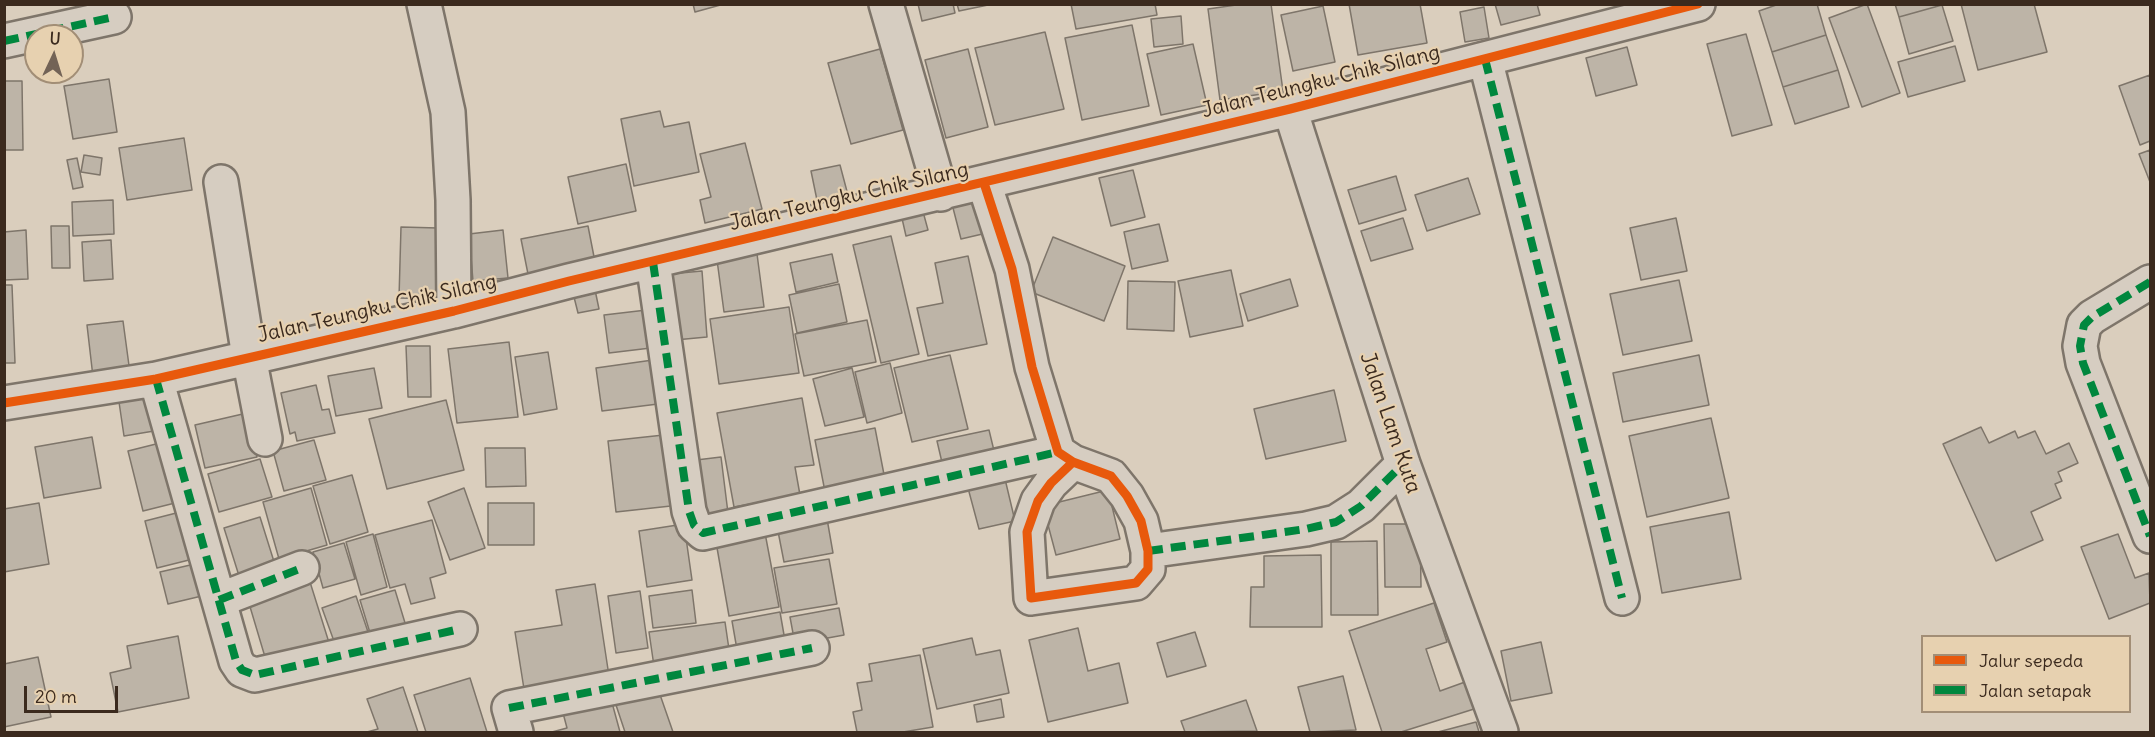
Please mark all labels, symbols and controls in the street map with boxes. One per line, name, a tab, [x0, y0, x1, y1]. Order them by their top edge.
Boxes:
north arrow	[24, 24, 84, 84]
text: U	[49, 28, 61, 48]
street label: Jalan Teungku Chik Silang	[1199, 40, 1443, 124]
street label: Jalan Teungku Chik Silang	[727, 157, 971, 237]
street label: Jalan Teungku Chik Silang	[255, 269, 499, 349]
street label: Jalan Lam Kuta	[1354, 349, 1426, 497]
legend	[1921, 635, 2131, 713]
text: Jalur sepeda	[1979, 649, 2083, 672]
scale bar	[27, 674, 122, 712]
text: Jalan setapak	[1979, 679, 2091, 702]
text: 20 m	[35, 685, 77, 708]

